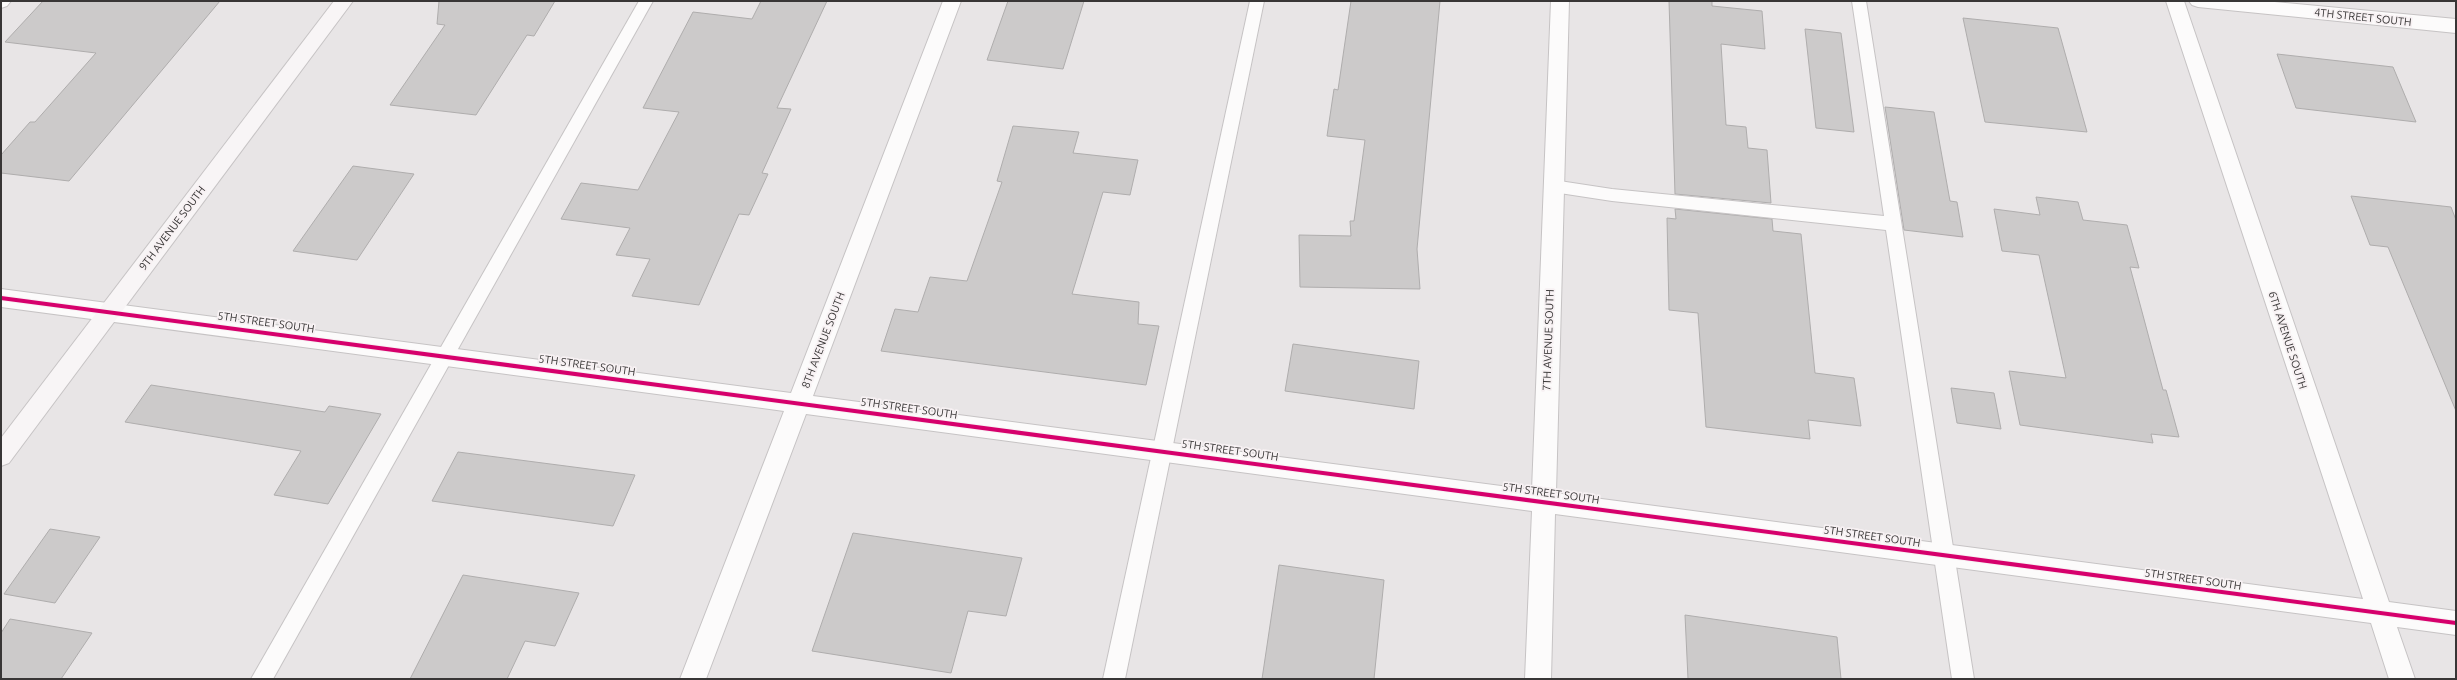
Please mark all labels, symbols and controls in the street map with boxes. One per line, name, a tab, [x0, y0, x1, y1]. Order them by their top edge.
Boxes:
street label: 4TH STREET SOUTH	[2314, 6, 2412, 28]
street label: 9TH AVENUE SOUTH	[137, 184, 207, 272]
street label: 7TH AVENUE SOUTH	[1540, 289, 1556, 391]
street label: 8TH AVENUE SOUTH	[799, 290, 847, 390]
street label: 6TH AVENUE SOUTH	[2267, 290, 2309, 390]
street label: 5TH STREET SOUTH	[217, 309, 315, 335]
street label: 5TH STREET SOUTH	[538, 352, 636, 378]
street label: 5TH STREET SOUTH	[860, 395, 958, 421]
street label: 5TH STREET SOUTH	[1181, 437, 1279, 463]
street label: 5TH STREET SOUTH	[1502, 480, 1600, 506]
street label: 5TH STREET SOUTH	[1823, 523, 1921, 549]
street label: 5TH STREET SOUTH	[2144, 566, 2242, 592]

